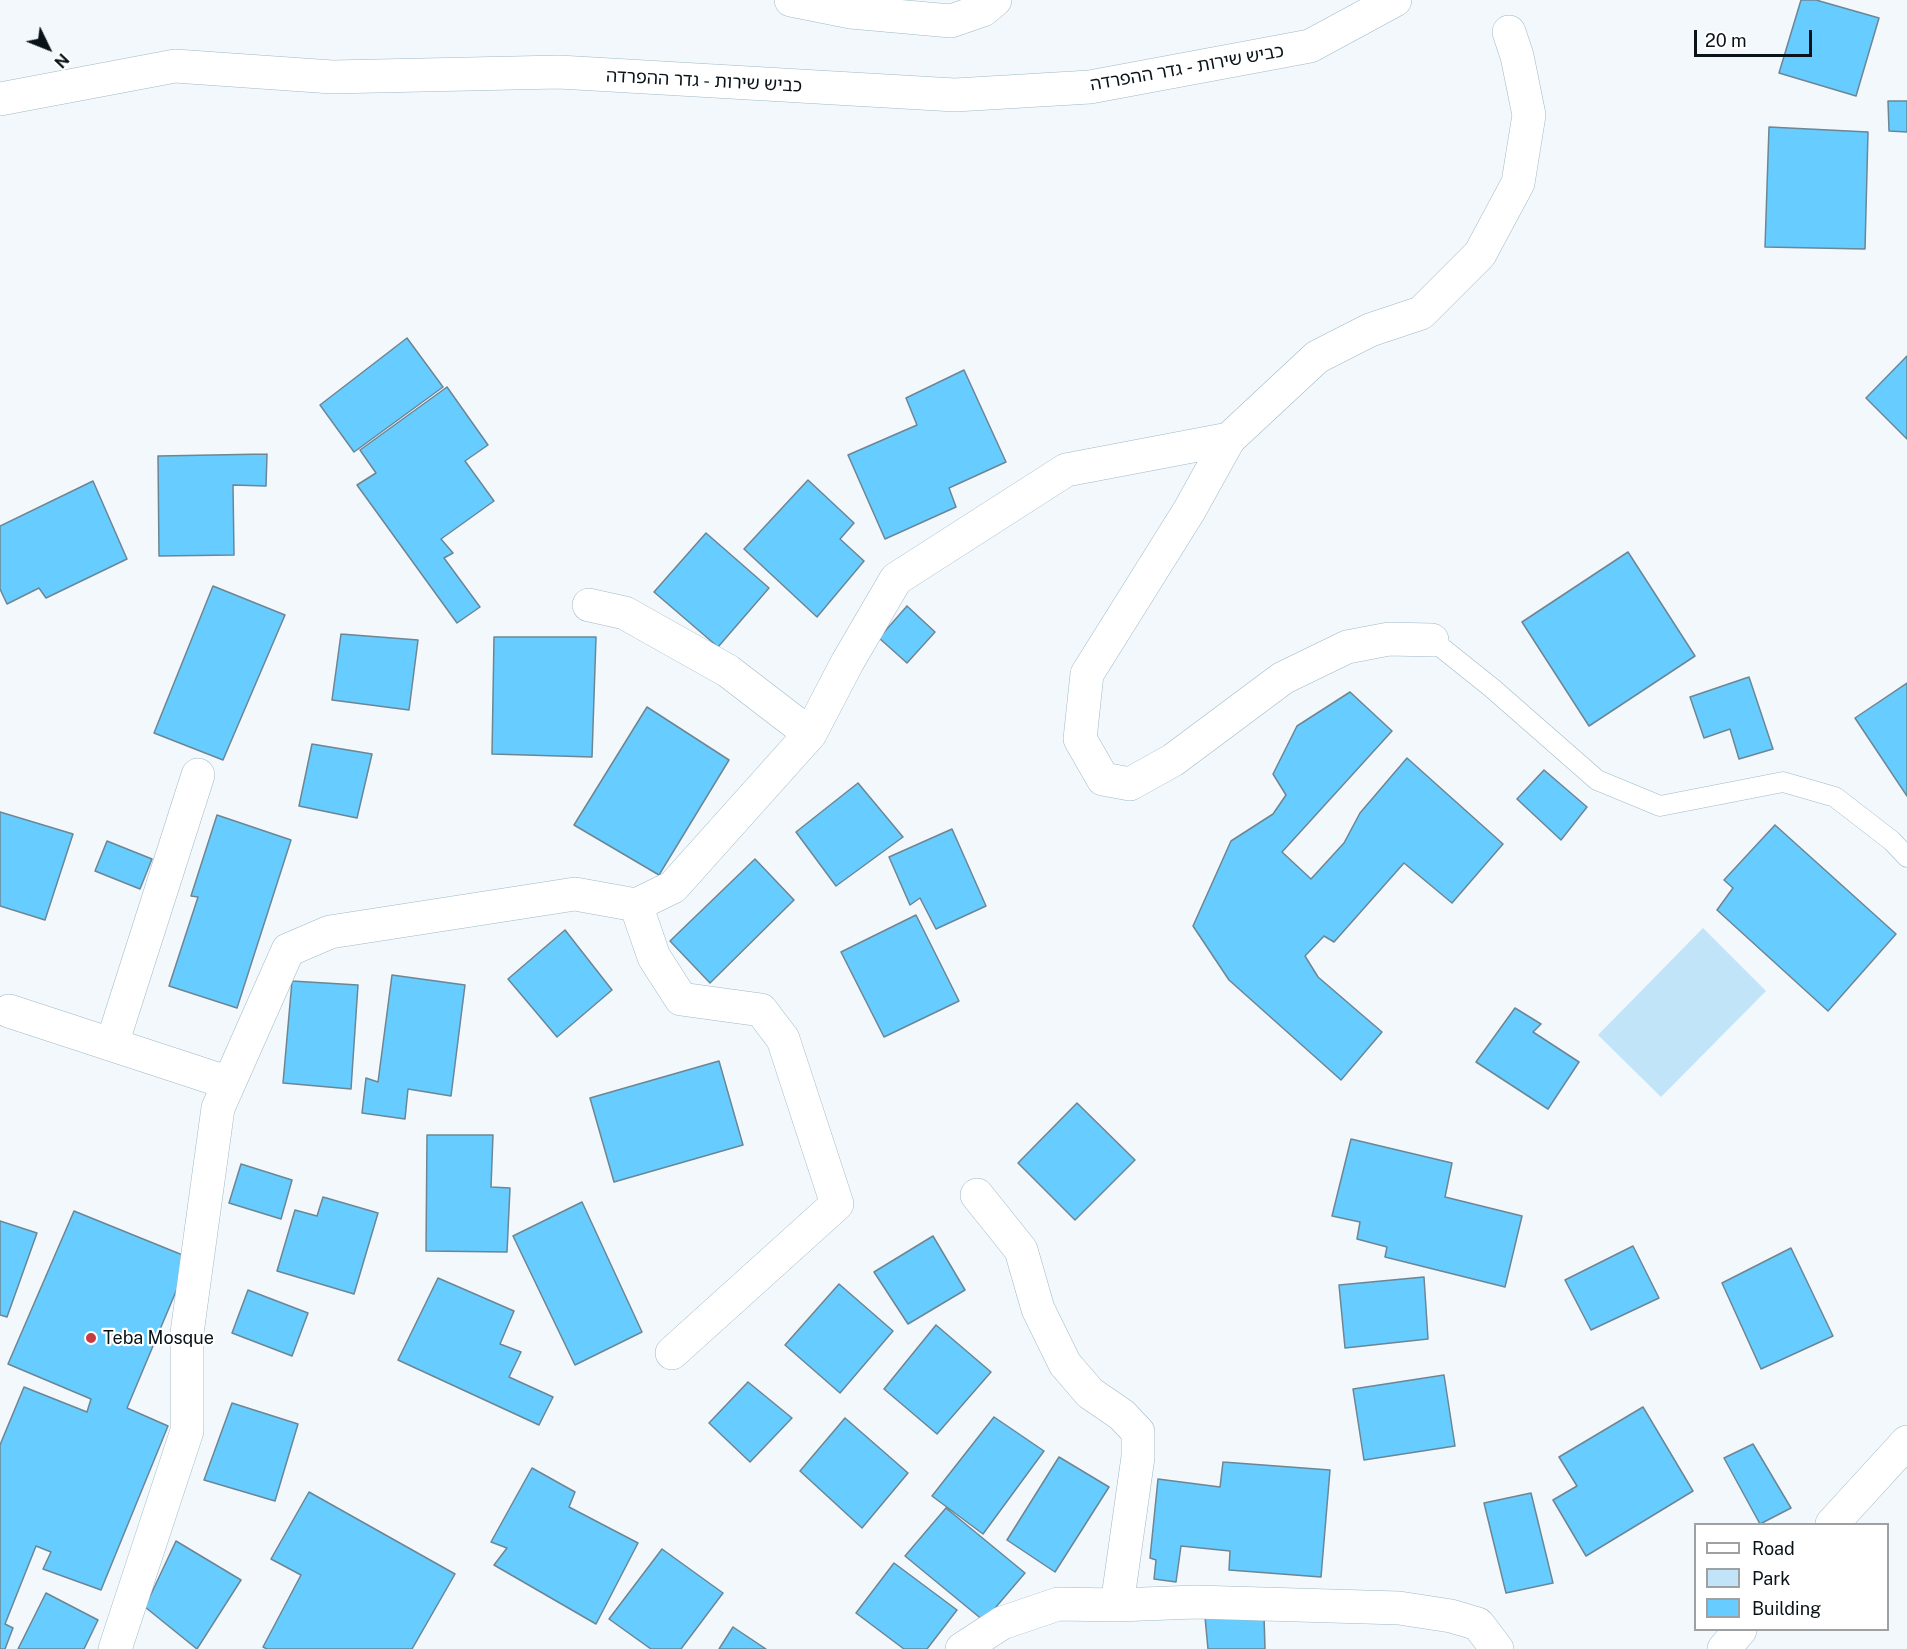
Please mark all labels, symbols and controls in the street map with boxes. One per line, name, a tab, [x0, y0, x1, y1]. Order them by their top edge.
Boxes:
north arrow	[18, 18, 78, 78]
scale bar	[1697, 18, 1816, 56]
text: 20 m	[1705, 30, 1747, 51]
street label: כביש שירות - גדר ההפרדה	[1088, 40, 1286, 96]
text: N	[50, 50, 73, 72]
street label: כביש שירות - גדר ההפרדה	[605, 65, 803, 97]
place label: Teba Mosque	[103, 1327, 214, 1349]
marker: Teba Mosque	[84, 1331, 98, 1345]
legend	[1694, 1523, 1889, 1631]
text: Road	[1752, 1538, 1795, 1559]
text: Park	[1752, 1568, 1790, 1589]
text: Building	[1752, 1598, 1821, 1619]

